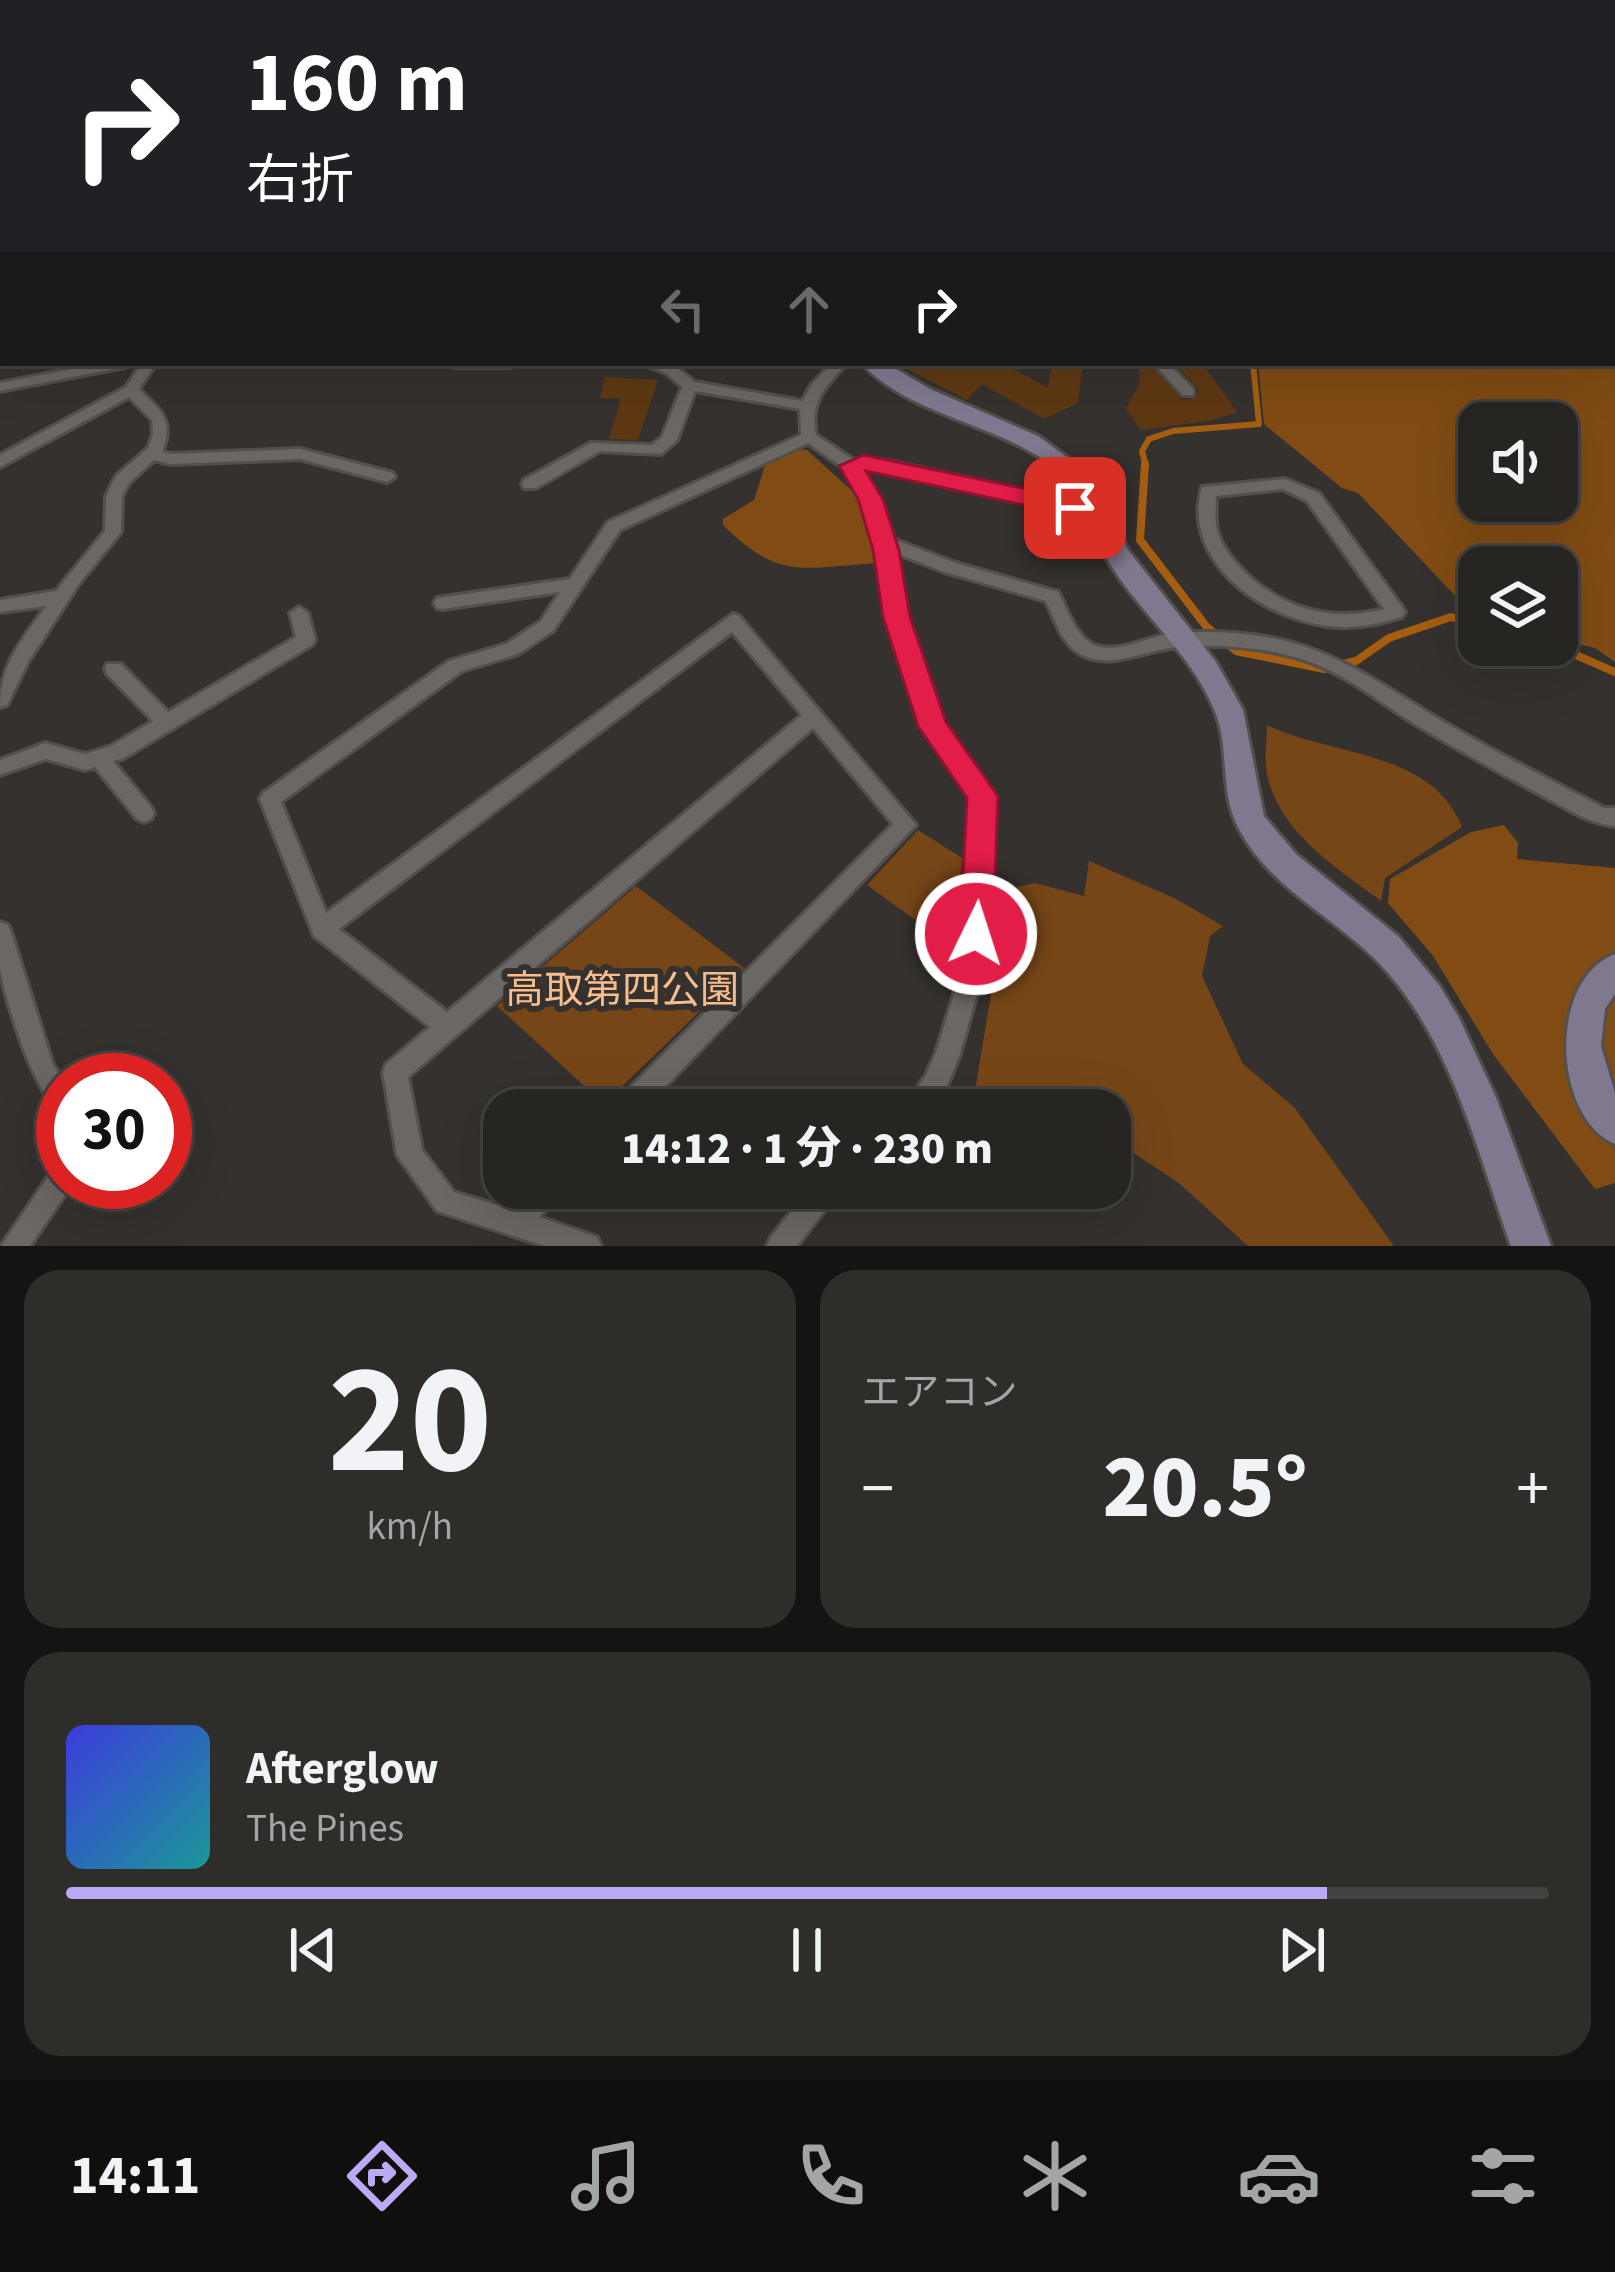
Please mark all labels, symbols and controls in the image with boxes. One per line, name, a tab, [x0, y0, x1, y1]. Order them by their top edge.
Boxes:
text: 160 m	[246, 24, 468, 144]
icon: right	[48, 48, 204, 204]
text: 右折	[246, 143, 354, 220]
icon: left	[650, 276, 716, 342]
icon: ahead	[776, 276, 842, 342]
icon: right	[902, 276, 968, 342]
map controls	[1458, 402, 1578, 666]
button: sound	[1458, 402, 1578, 522]
pin	[1024, 457, 1126, 559]
icon: arrive	[1042, 475, 1108, 541]
button: layers	[1458, 546, 1578, 666]
position arrow	[913, 871, 1039, 997]
park label: 高取第四公園	[505, 963, 739, 1019]
speed limit sign: 30	[36, 1053, 192, 1209]
text: 14:12 · 1 分 · 230 m	[621, 1117, 993, 1181]
text: 20	[327, 1310, 492, 1532]
text: エアコン	[862, 1365, 1018, 1421]
text: 20.5°	[1103, 1424, 1308, 1552]
text: −	[862, 1442, 894, 1536]
text: +	[1516, 1442, 1549, 1536]
text: km/h	[366, 1499, 453, 1555]
text: Afterglow	[246, 1737, 439, 1801]
text: The Pines	[246, 1801, 404, 1857]
icon: previous	[280, 1917, 346, 1983]
icon: pause	[774, 1917, 840, 1983]
icon: next	[1269, 1917, 1335, 1983]
icon: directions	[340, 2134, 424, 2218]
icon: music	[564, 2134, 648, 2218]
icon: phone	[789, 2134, 873, 2218]
icon: climate	[1013, 2134, 1097, 2218]
icon: car	[1237, 2134, 1321, 2218]
icon: filters	[1461, 2134, 1545, 2218]
text: 14:11	[70, 2138, 200, 2215]

